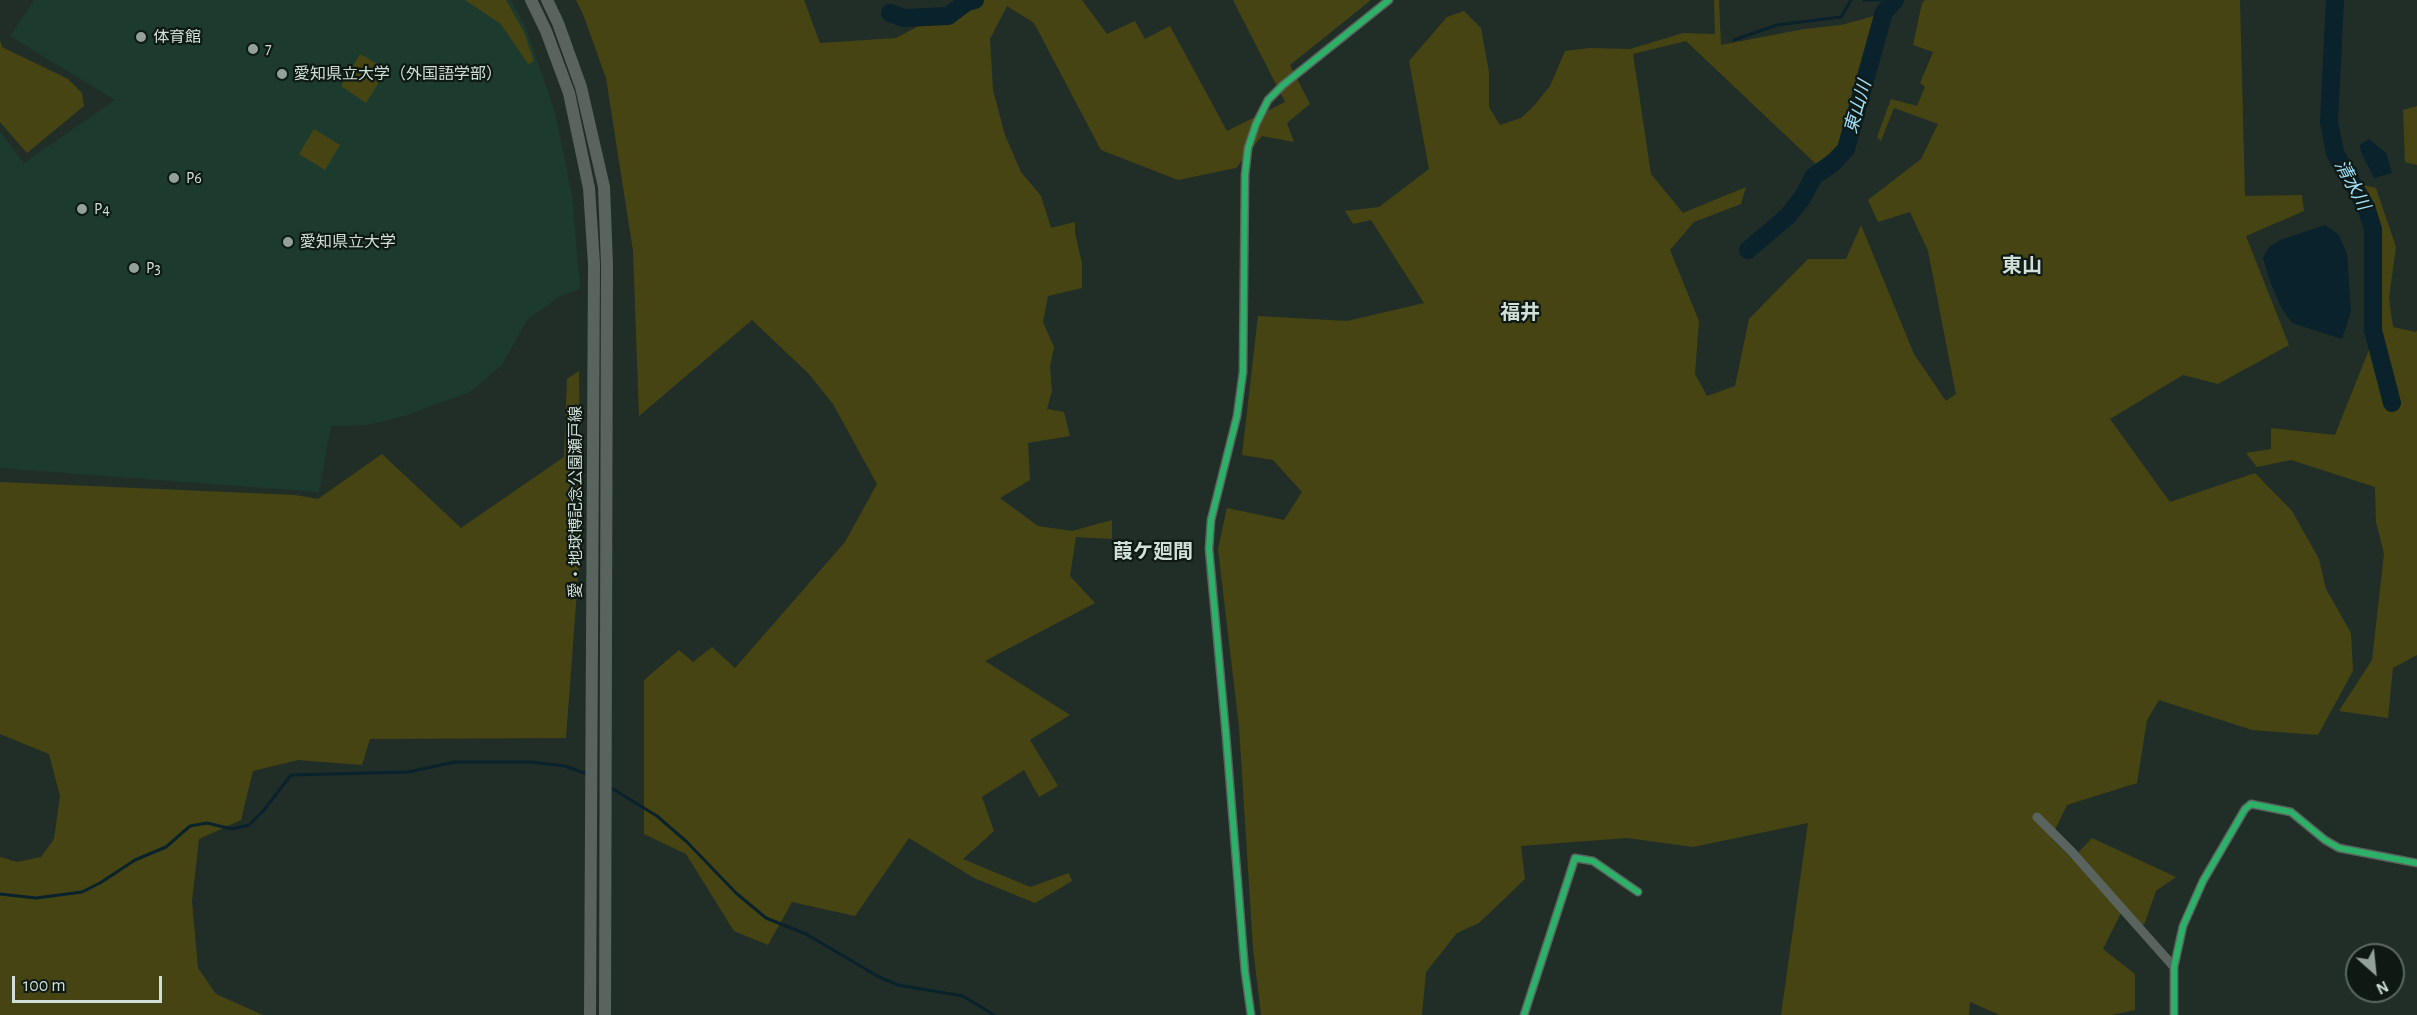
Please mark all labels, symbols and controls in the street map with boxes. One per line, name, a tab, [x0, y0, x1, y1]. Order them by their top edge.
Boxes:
place label: 体育館	[153, 27, 201, 47]
marker: 体育館	[134, 30, 148, 44]
place label: 7	[265, 39, 272, 59]
marker: 7	[246, 42, 260, 56]
place label: 愛知県立大学（外国語学部）	[294, 64, 502, 84]
marker: 愛知県立大学（外国語学部）	[275, 67, 289, 81]
water label: 東山川	[1840, 78, 1876, 136]
water label: 清水川	[2330, 156, 2374, 214]
place label: P6	[186, 168, 202, 188]
marker: P6	[167, 171, 181, 185]
place label: P4	[94, 199, 110, 219]
marker: P4	[75, 202, 89, 216]
place label: 愛知県立大学	[300, 232, 396, 252]
marker: 愛知県立大学	[281, 235, 295, 249]
district label: 東山	[2002, 254, 2042, 278]
place label: P3	[146, 258, 161, 278]
marker: P3	[127, 261, 141, 275]
district label: 福井	[1500, 301, 1540, 325]
street label: 愛・地球博記念公園瀬戸線	[566, 406, 586, 598]
district label: 葭ケ廻間	[1113, 540, 1193, 564]
north arrow	[2345, 943, 2405, 1003]
scale bar	[15, 964, 165, 1002]
text: 100 m	[23, 977, 66, 995]
text: N	[2374, 978, 2391, 997]

